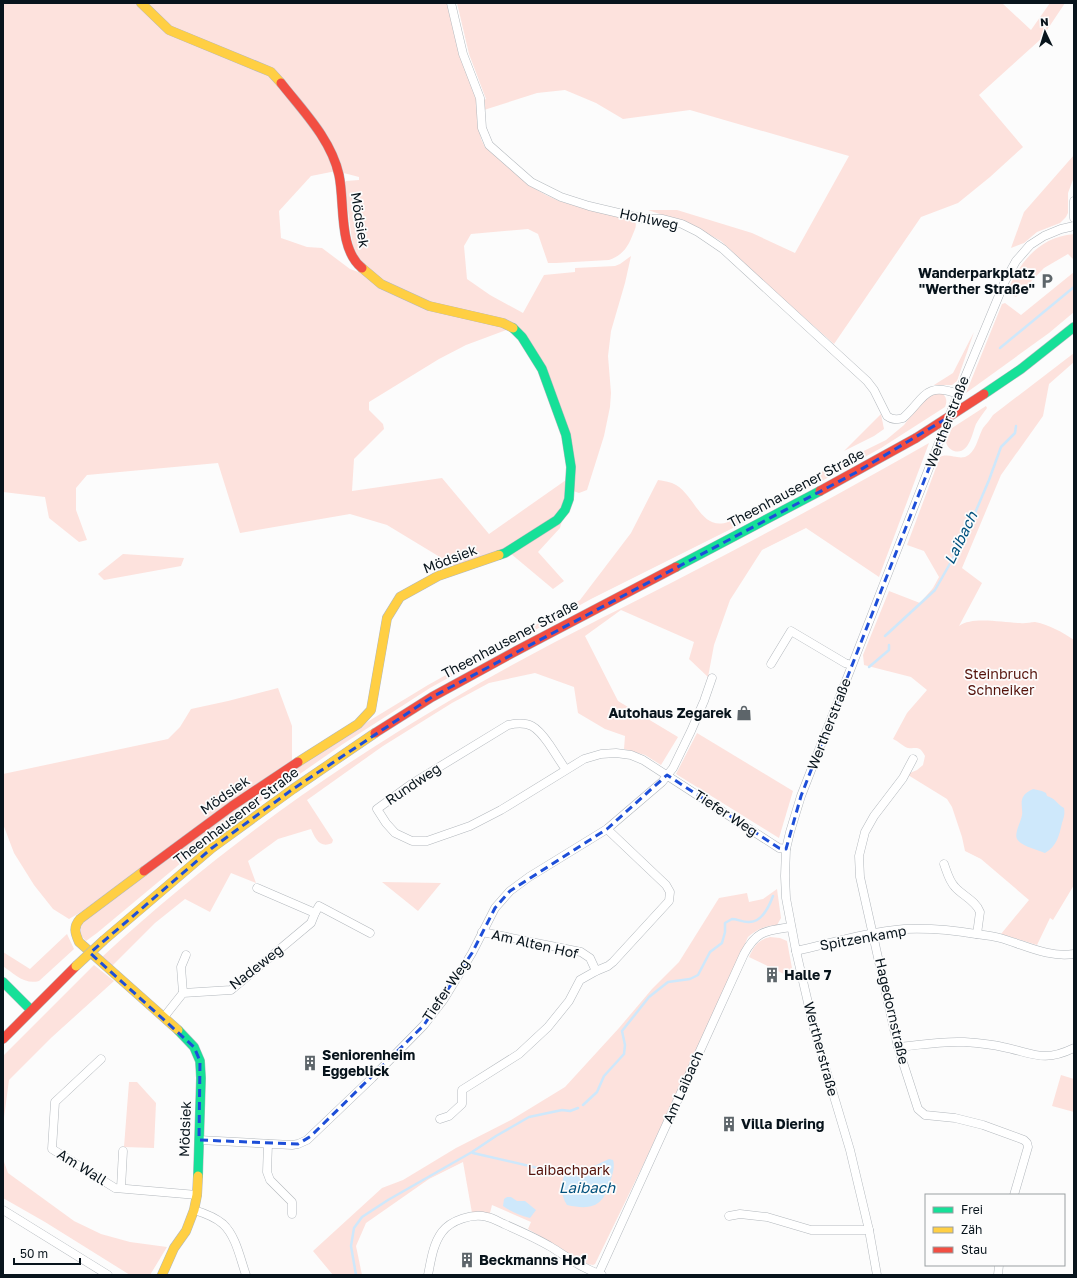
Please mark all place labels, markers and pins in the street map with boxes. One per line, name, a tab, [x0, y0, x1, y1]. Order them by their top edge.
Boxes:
place label: Wanderparkplatz "Werther Straße"	[918, 264, 1035, 297]
parking icon: Wanderparkplatz "Werther Straße"	[1038, 272, 1056, 290]
place label: Autohaus Zegarek	[608, 704, 732, 721]
shop icon: Autohaus Zegarek	[735, 704, 753, 722]
building icon: Halle 7	[763, 966, 781, 984]
place label: Halle 7	[784, 966, 832, 983]
place label: Seniorenheim Eggeblick	[322, 1046, 415, 1079]
building icon: Seniorenheim Eggeblick	[301, 1054, 319, 1072]
building icon: Villa Diering	[720, 1115, 738, 1133]
place label: Villa Diering	[741, 1115, 824, 1132]
building icon: Beckmanns Hof	[458, 1251, 476, 1269]
place label: Beckmanns Hof	[479, 1251, 587, 1268]

